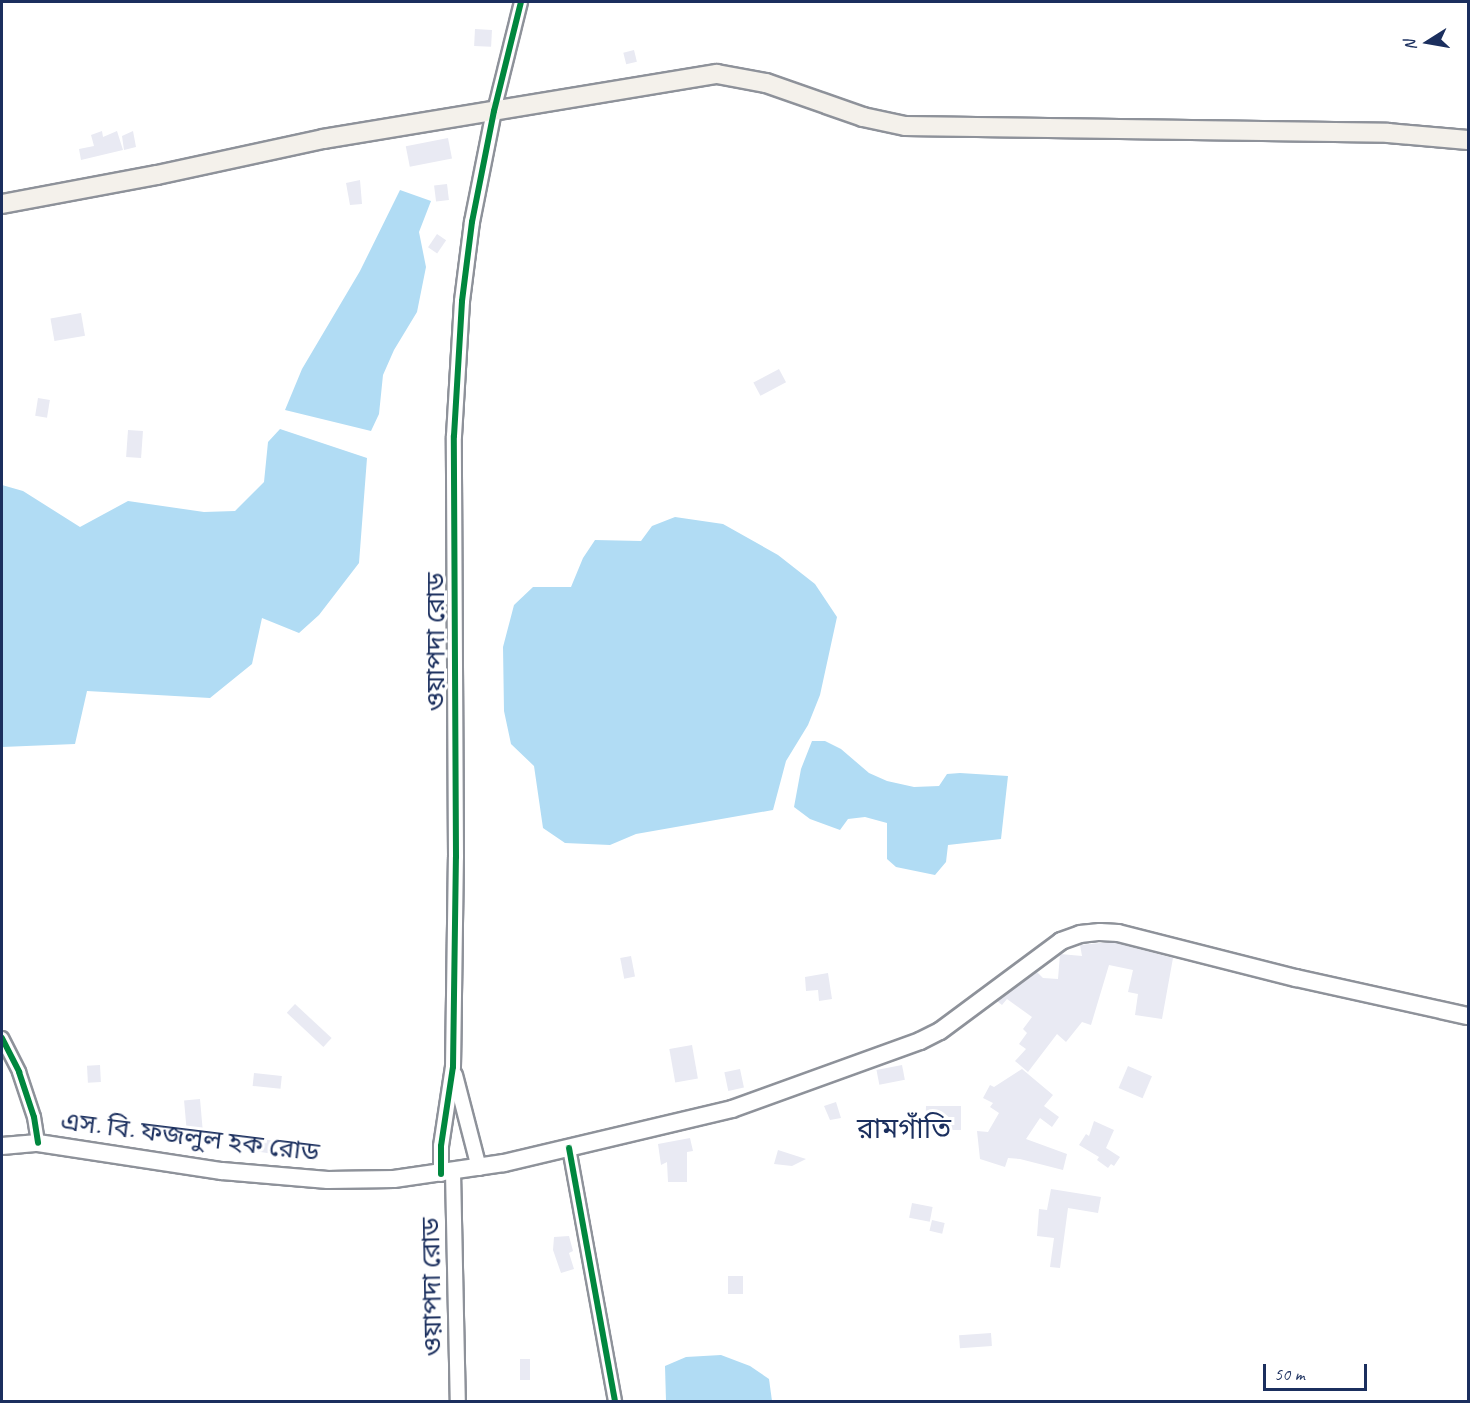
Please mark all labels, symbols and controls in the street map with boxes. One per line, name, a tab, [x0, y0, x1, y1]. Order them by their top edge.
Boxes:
north arrow	[1398, 12, 1458, 72]
text: N	[1400, 39, 1421, 52]
street label: ওয়াপদা রোড	[420, 573, 452, 711]
street label: এস. বি. ফজলুল হক রোড	[59, 1106, 321, 1168]
district label: রামগাঁতি	[857, 1112, 951, 1146]
street label: ওয়াপদা রোড	[415, 1217, 449, 1357]
scale bar	[1266, 1352, 1370, 1390]
text: 50 m	[1274, 1363, 1305, 1385]

